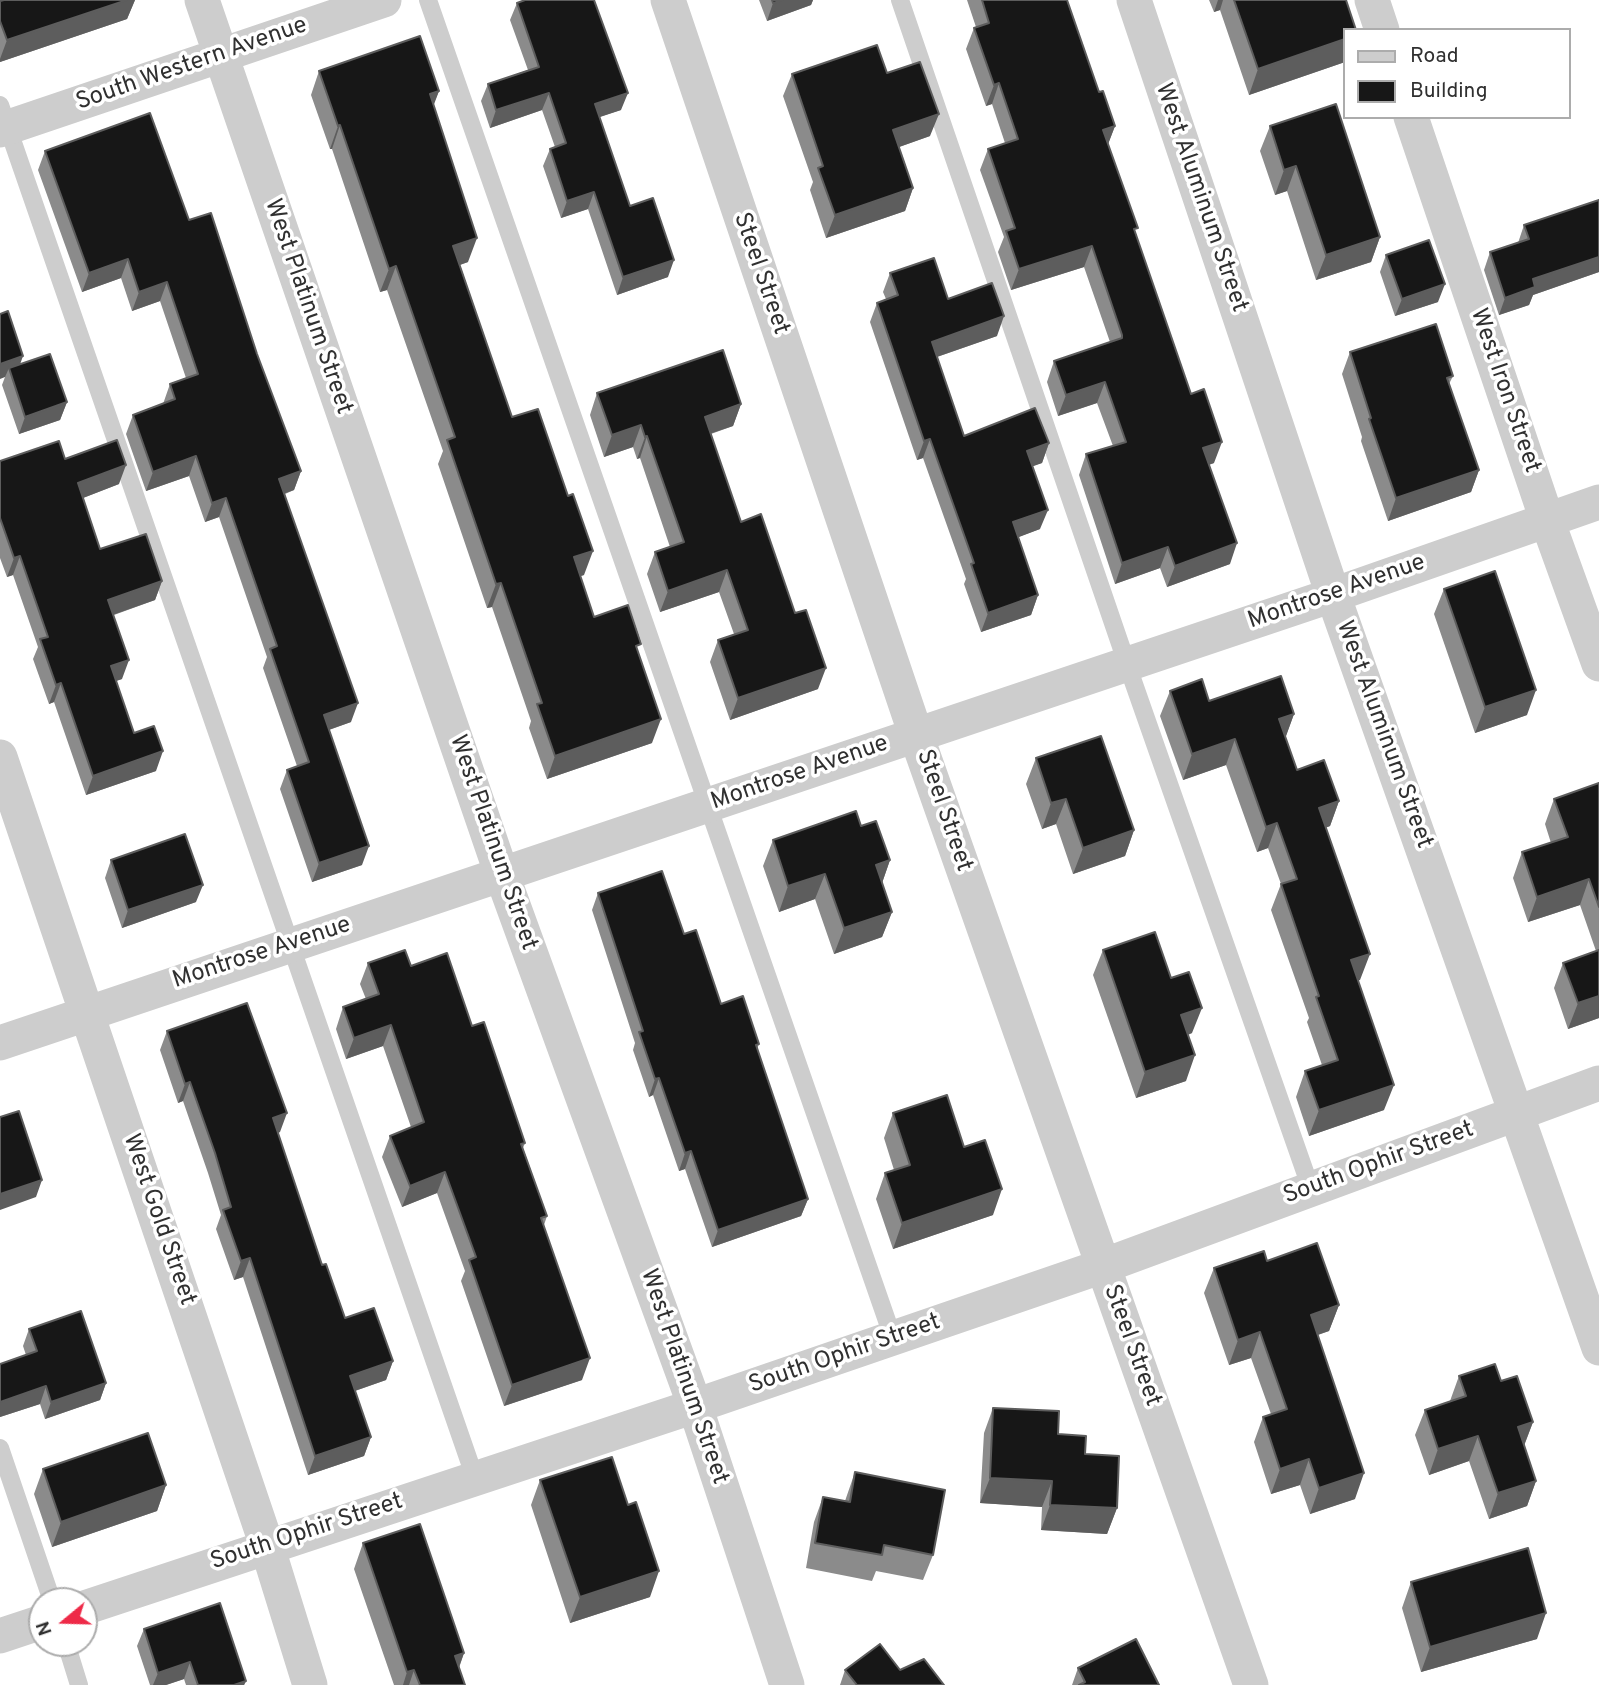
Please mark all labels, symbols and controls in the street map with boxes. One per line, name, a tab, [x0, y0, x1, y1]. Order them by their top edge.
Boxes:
street label: South Western Avenue	[73, 12, 311, 118]
legend	[1344, 28, 1571, 119]
text: Road	[1410, 43, 1459, 70]
text: Building	[1410, 78, 1488, 105]
street label: West Aluminum Street	[1147, 80, 1253, 316]
street label: West Platinum Street	[257, 196, 357, 418]
street label: Steel Street	[726, 209, 794, 339]
street label: West Iron Street	[1462, 305, 1546, 477]
street label: Montrose Avenue	[1245, 549, 1429, 637]
street label: West Aluminum Street	[1328, 617, 1438, 853]
street label: Montrose Avenue	[708, 730, 892, 818]
street label: West Platinum Street	[442, 732, 542, 954]
street label: Steel Street	[909, 746, 977, 876]
street label: Montrose Avenue	[169, 912, 355, 996]
street label: South Ophir Street	[1280, 1116, 1478, 1212]
street label: West Gold Street	[115, 1130, 201, 1310]
street label: West Platinum Street	[633, 1266, 733, 1488]
street label: Steel Street	[1096, 1281, 1166, 1411]
street label: South Ophir Street	[746, 1309, 944, 1401]
street label: South Ophir Street	[207, 1488, 407, 1578]
north arrow	[28, 1587, 98, 1657]
text: N	[31, 1618, 59, 1639]

